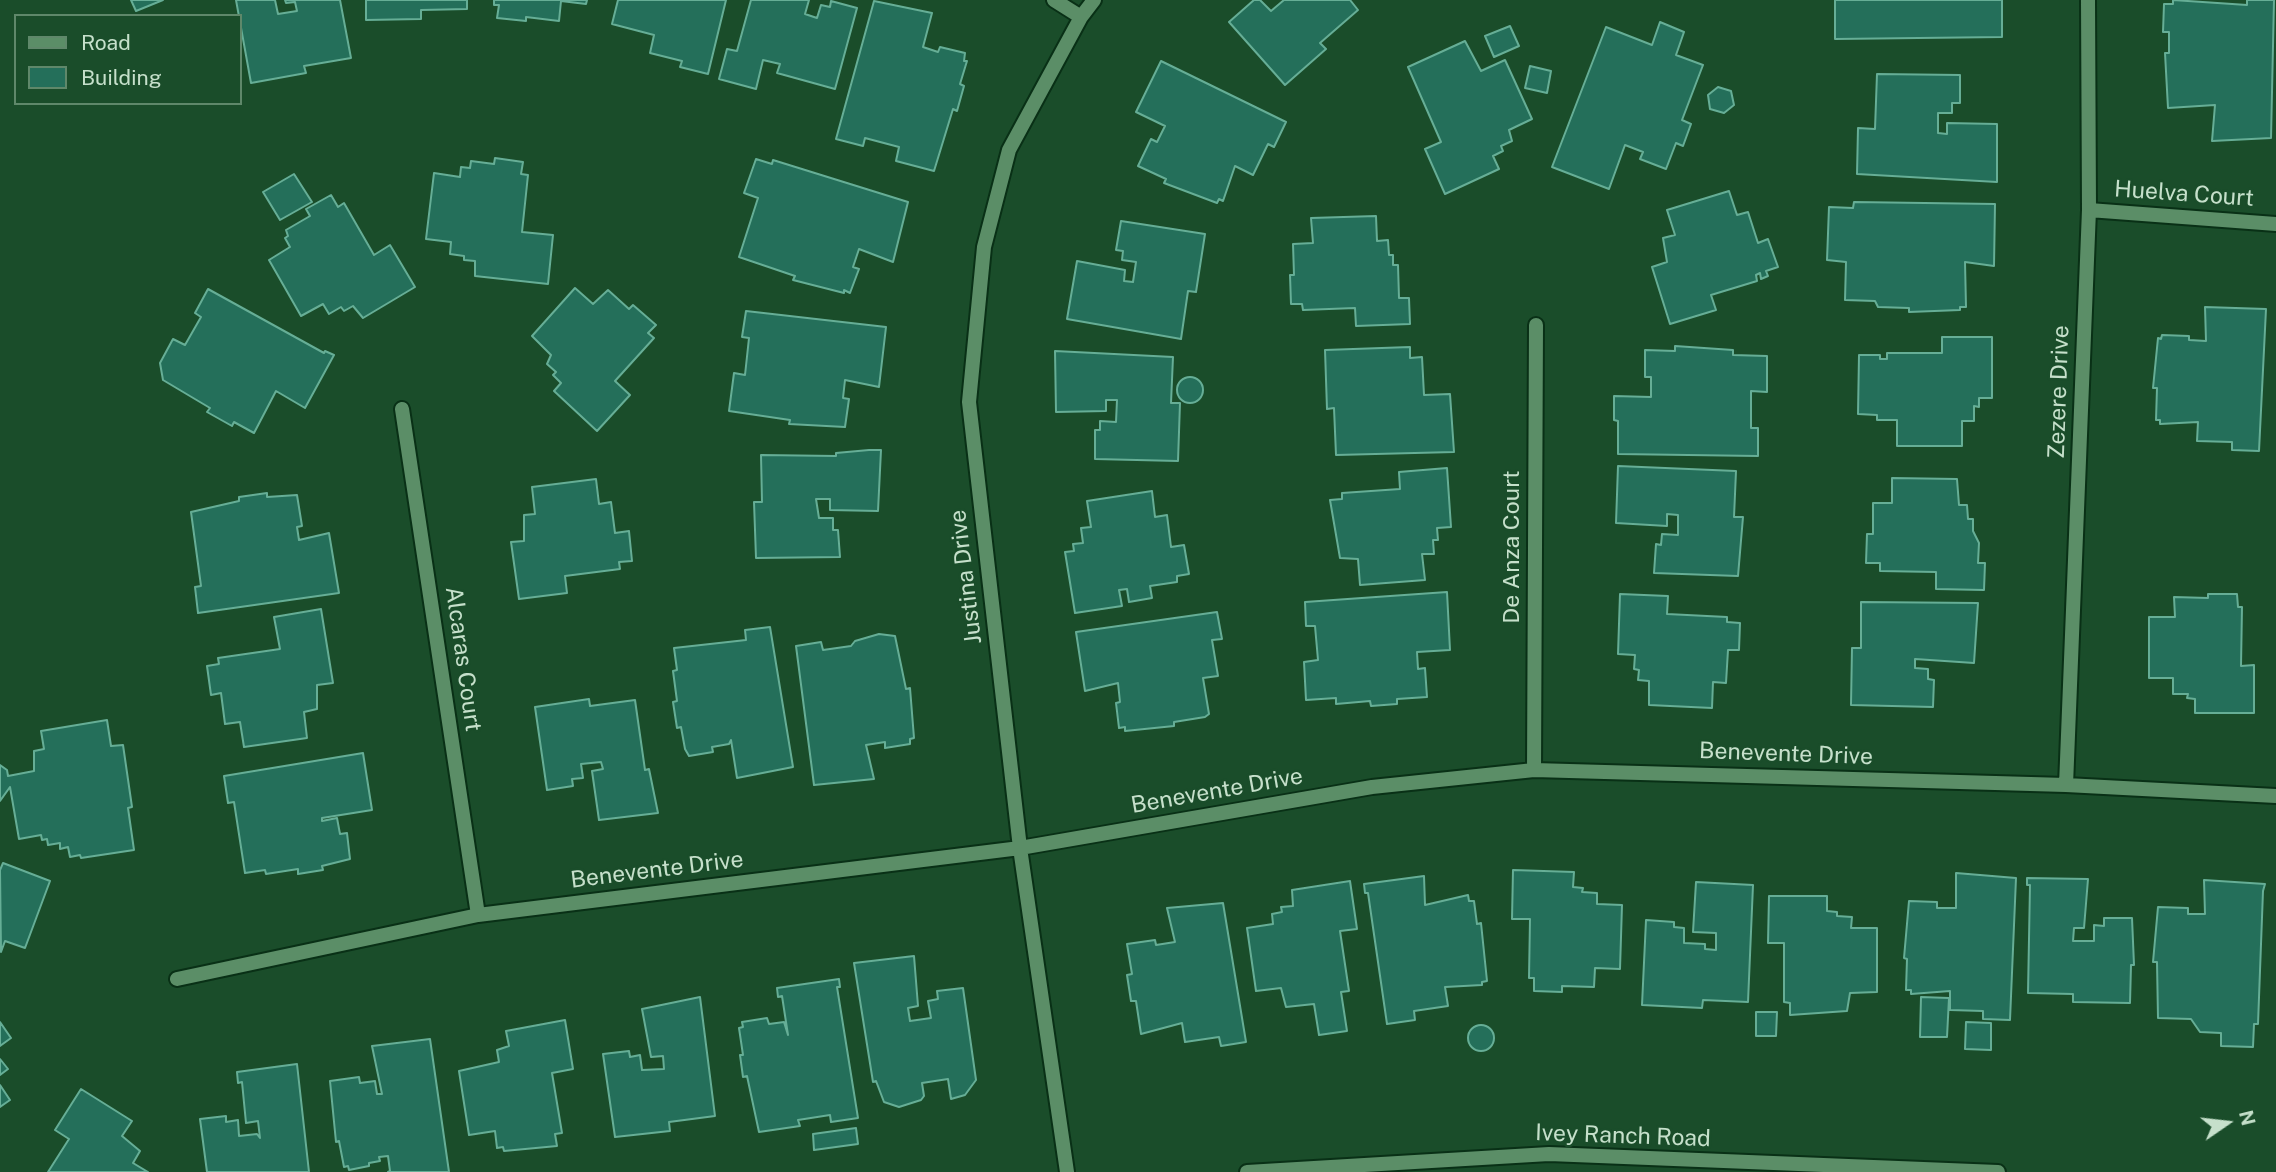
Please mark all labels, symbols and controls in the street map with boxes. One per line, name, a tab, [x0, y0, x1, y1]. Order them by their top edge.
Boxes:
legend	[14, 14, 242, 105]
text: Road	[81, 30, 131, 55]
text: Building	[81, 65, 162, 90]
street label: Huelva Court	[2113, 175, 2255, 213]
street label: Zezere Drive	[2043, 325, 2075, 459]
street label: De Anza Court	[1498, 470, 1526, 624]
street label: Justina Drive	[944, 508, 988, 646]
street label: Alcaras Court	[439, 585, 487, 733]
street label: Benevente Drive	[1699, 737, 1873, 771]
street label: Benevente Drive	[1129, 762, 1305, 820]
street label: Benevente Drive	[569, 846, 745, 894]
north arrow	[2192, 1088, 2262, 1158]
text: N	[2235, 1108, 2260, 1128]
street label: Ivey Ranch Road	[1535, 1119, 1711, 1153]

